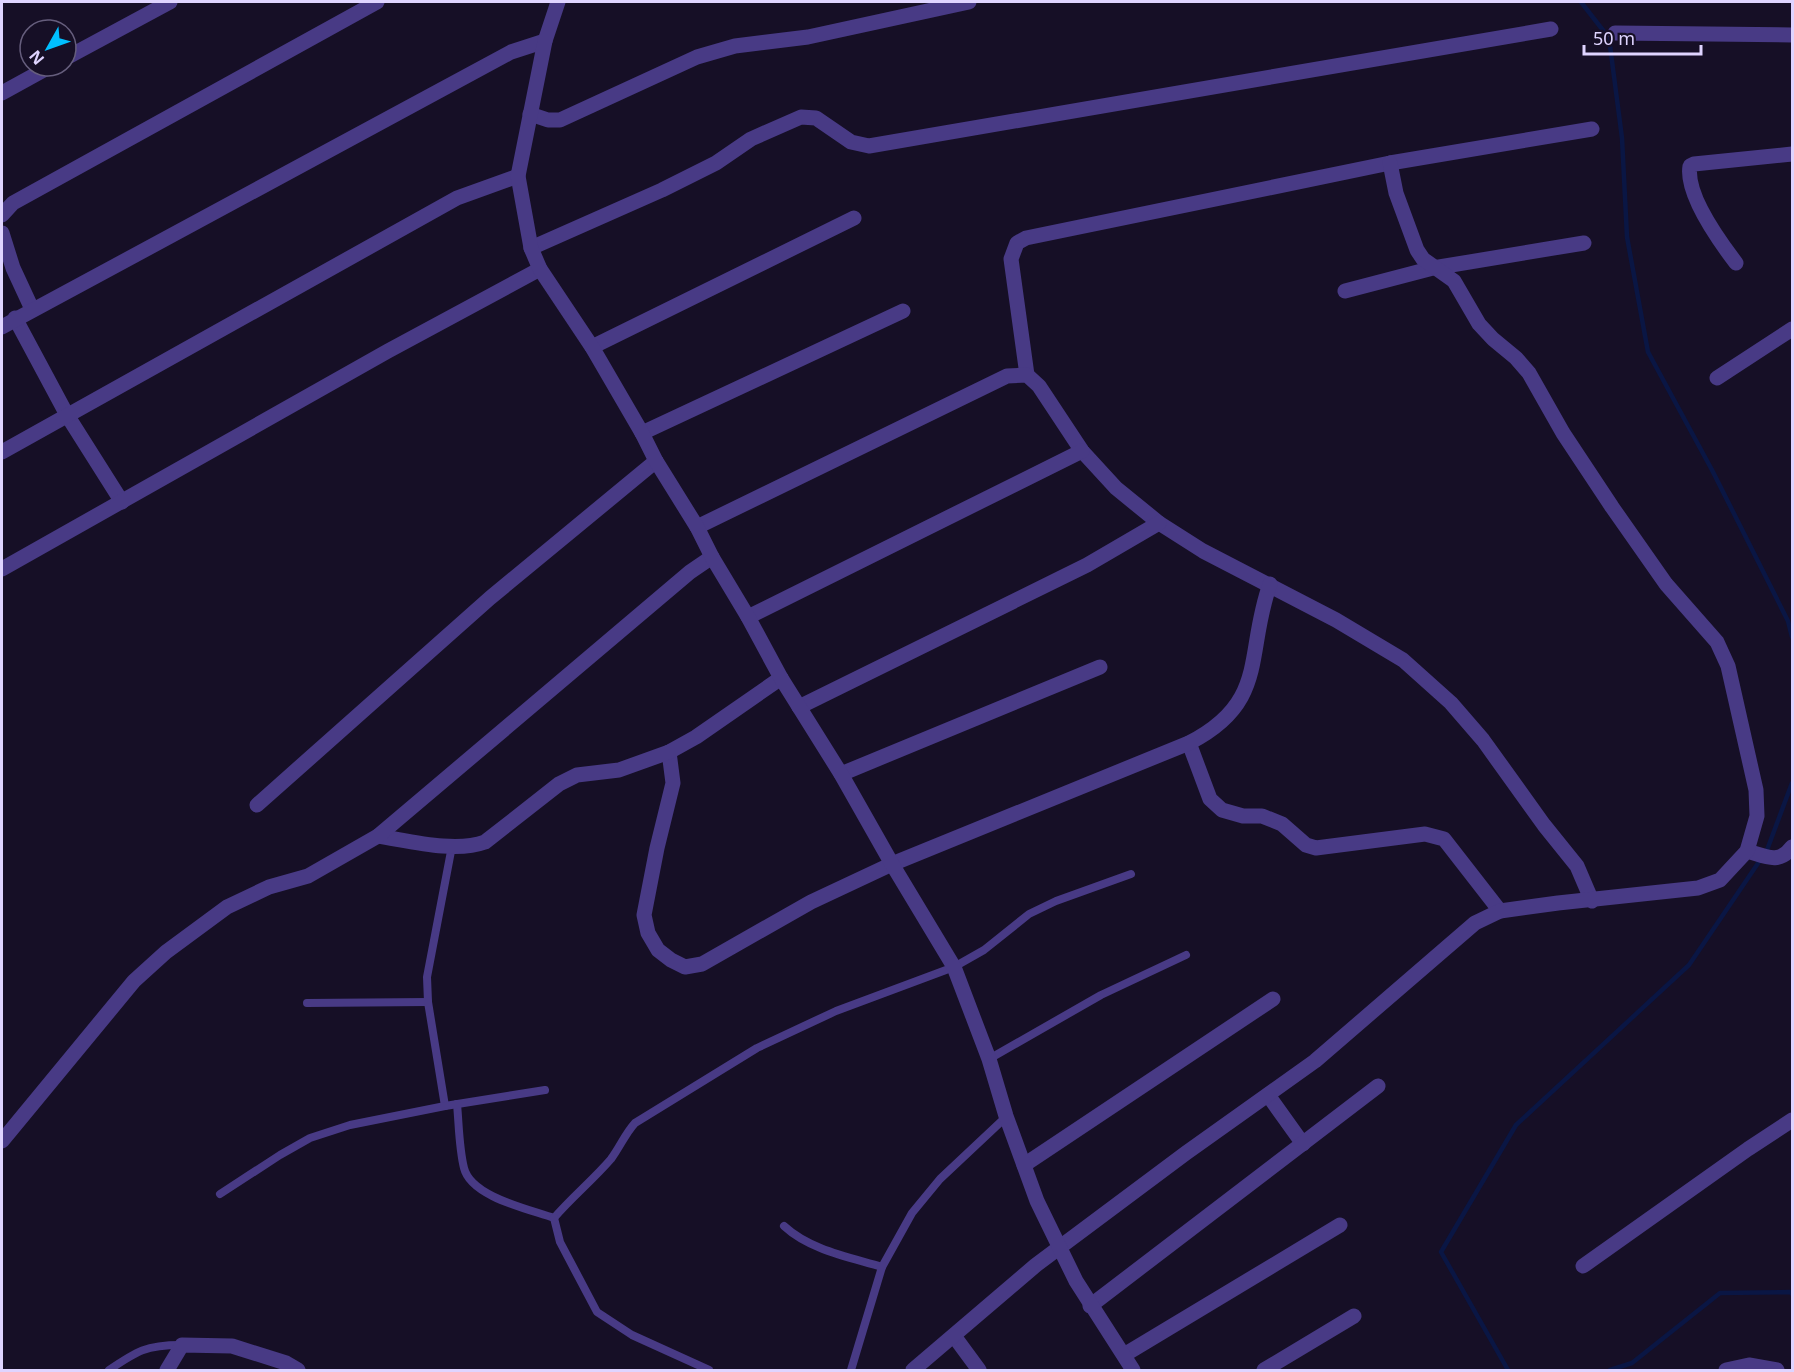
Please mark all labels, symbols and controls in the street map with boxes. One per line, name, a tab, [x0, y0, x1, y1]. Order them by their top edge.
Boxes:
north arrow	[18, 18, 78, 78]
scale bar	[1584, 18, 1701, 56]
text: 50 m	[1593, 26, 1635, 50]
text: N	[24, 46, 49, 70]

